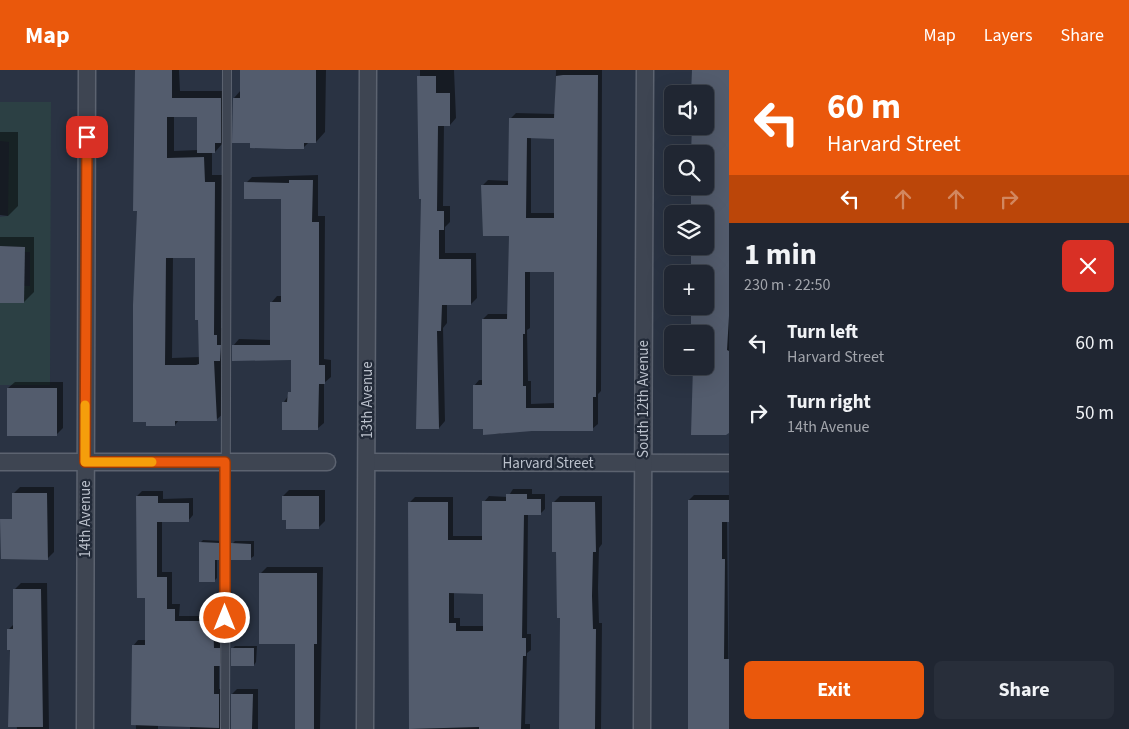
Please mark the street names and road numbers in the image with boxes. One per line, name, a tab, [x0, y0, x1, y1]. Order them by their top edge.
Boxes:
street label: South 12th Avenue	[633, 340, 654, 458]
street label: 13th Avenue	[357, 361, 378, 439]
street label: Harvard Street	[502, 453, 594, 474]
street label: 14th Avenue	[75, 480, 96, 558]

